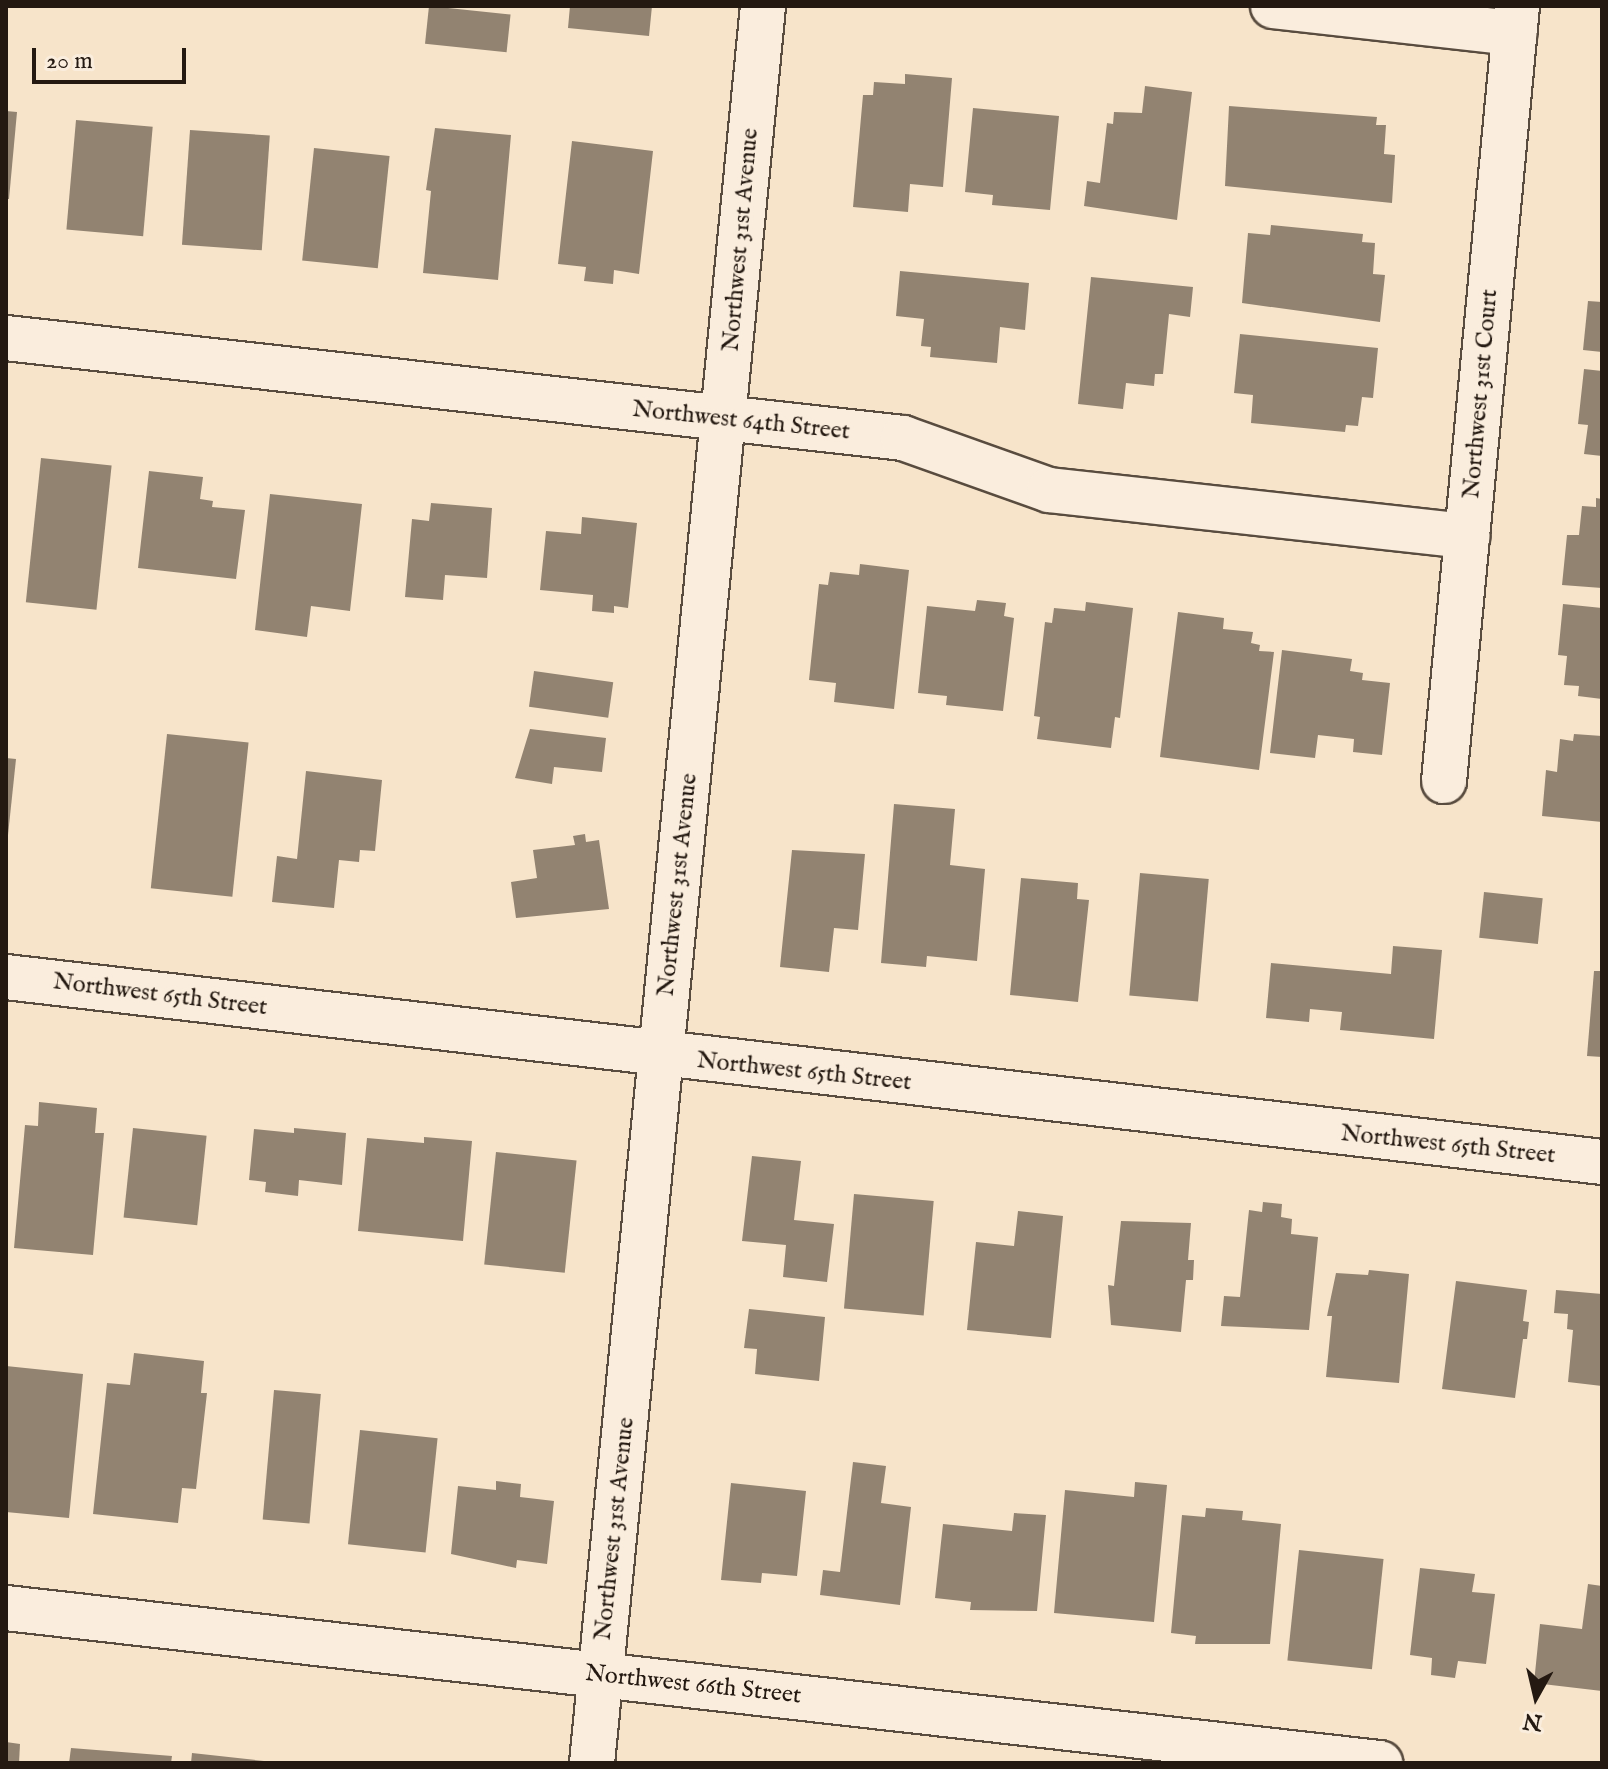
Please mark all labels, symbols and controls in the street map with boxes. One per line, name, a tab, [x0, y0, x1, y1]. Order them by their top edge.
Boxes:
scale bar	[36, 32, 190, 82]
text: 20 m	[46, 46, 93, 77]
street label: Northwest 31st Avenue	[717, 127, 765, 353]
street label: Northwest 31st Court	[1457, 288, 1505, 500]
street label: Northwest 64th Street	[631, 395, 851, 447]
street label: Northwest 31st Avenue	[652, 772, 704, 998]
street label: Northwest 65th Street	[51, 968, 269, 1022]
street label: Northwest 65th Street	[695, 1046, 913, 1098]
street label: Northwest 65th Street	[1339, 1119, 1557, 1171]
street label: Northwest 31st Avenue	[589, 1416, 641, 1642]
north arrow	[1496, 1657, 1576, 1737]
street label: Northwest 66th Street	[584, 1659, 802, 1711]
text: N	[1521, 1706, 1544, 1736]

